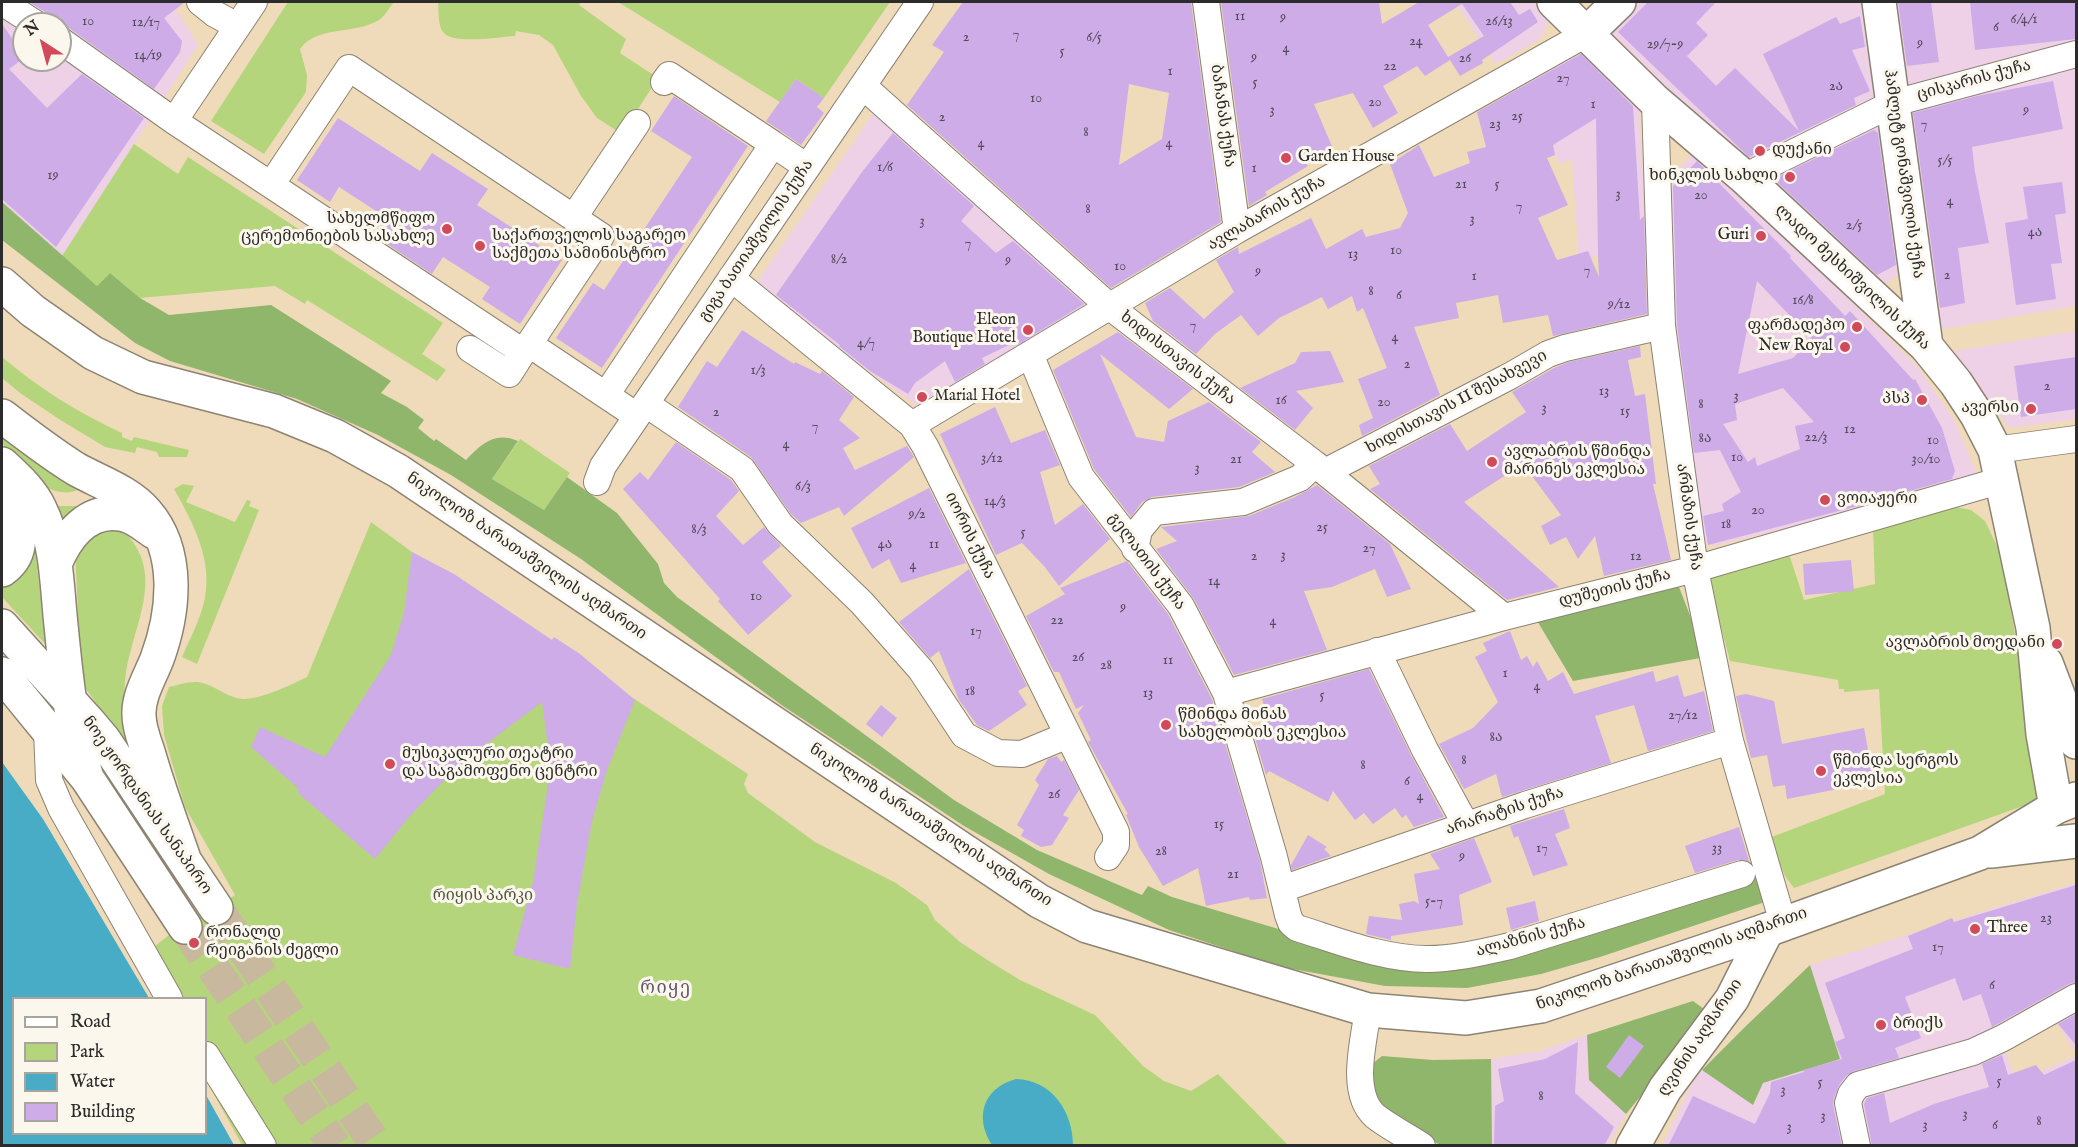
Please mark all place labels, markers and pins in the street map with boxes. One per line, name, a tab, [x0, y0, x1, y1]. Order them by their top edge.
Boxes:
place label: დუქანი	[1772, 141, 1832, 161]
marker: დუქანი	[1753, 144, 1767, 158]
place label: Garden House	[1298, 148, 1395, 168]
marker: Garden House	[1279, 151, 1293, 165]
place label: ხინკლის სახლი	[1649, 167, 1778, 187]
marker: ხინკლის სახლი	[1783, 170, 1797, 184]
place label: სახელმწიფო ცერემონიების სასახლე	[241, 210, 435, 248]
marker: სახელმწიფო ცერემონიების სასახლე	[440, 222, 454, 236]
place label: Guri	[1718, 226, 1749, 246]
place label: საქართველოს საგარეო საქმეთა სამინისტრო	[492, 227, 686, 265]
marker: Guri	[1754, 229, 1768, 243]
marker: საქართველოს საგარეო საქმეთა სამინისტრო	[473, 239, 487, 253]
place label: Eleon Boutique Hotel	[912, 311, 1016, 349]
place label: ფარმადეპო	[1747, 317, 1845, 337]
marker: ფარმადეპო	[1850, 320, 1864, 334]
marker: Eleon Boutique Hotel	[1021, 323, 1035, 337]
place label: New Royal	[1759, 337, 1833, 357]
marker: New Royal	[1838, 340, 1852, 354]
place label: Marial Hotel	[934, 387, 1020, 407]
marker: Marial Hotel	[915, 390, 929, 404]
place label: პსპ	[1882, 390, 1910, 410]
marker: პსპ	[1915, 393, 1929, 407]
place label: ავერსი	[1961, 399, 2019, 419]
marker: ავერსი	[2024, 402, 2038, 416]
place label: ავლაბრის წმინდა მარინეს ეკლესია	[1504, 443, 1651, 481]
marker: ავლაბრის წმინდა მარინეს ეკლესია	[1485, 455, 1499, 469]
place label: ვოიაჟერი	[1837, 490, 1917, 510]
marker: ვოიაჟერი	[1818, 493, 1832, 507]
place label: ავლაბრის მოედანი	[1886, 634, 2045, 654]
marker: ავლაბრის მოედანი	[2050, 637, 2064, 651]
place label: წმინდა მინას სახელობის ეკლესია	[1178, 706, 1346, 744]
marker: წმინდა მინას სახელობის ეკლესია	[1159, 718, 1173, 732]
place label: მუსიკალური თეატრი და საგამოფენო ცენტრი	[402, 745, 598, 783]
place label: წმინდა სერგოს ეკლესია	[1833, 752, 1959, 790]
marker: მუსიკალური თეატრი და საგამოფენო ცენტრი	[383, 757, 397, 771]
marker: წმინდა სერგოს ეკლესია	[1814, 764, 1828, 778]
place label: Three	[1987, 919, 2028, 939]
marker: Three	[1968, 922, 1982, 936]
place label: რონალდ რეიგანის ძეგლი	[206, 924, 339, 962]
marker: რონალდ რეიგანის ძეგლი	[187, 936, 201, 950]
place label: ბრიქს	[1893, 1015, 1943, 1035]
marker: ბრიქს	[1874, 1018, 1888, 1032]

